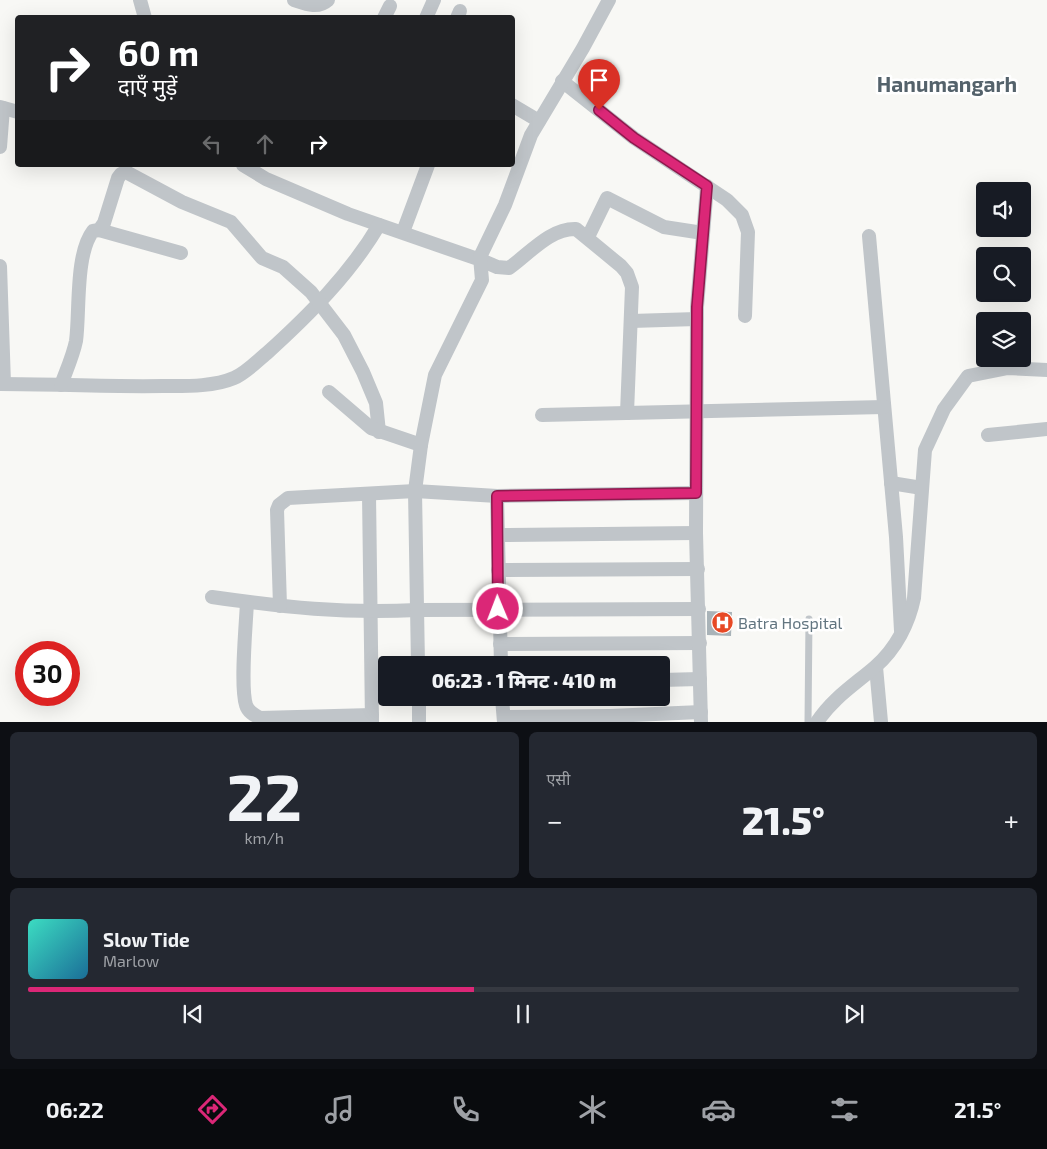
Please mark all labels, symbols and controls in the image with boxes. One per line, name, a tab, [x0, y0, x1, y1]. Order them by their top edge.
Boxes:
text: 60 m	[118, 31, 199, 73]
icon: right	[35, 35, 100, 100]
pin	[578, 59, 620, 110]
icon: arrive	[585, 66, 613, 94]
district label: Hanumangarh	[877, 71, 1017, 96]
text: दाएँ मुड़ें	[118, 73, 177, 99]
icon: left	[198, 130, 226, 158]
icon: ahead	[251, 130, 279, 158]
icon: right	[304, 130, 332, 158]
map controls	[976, 182, 1031, 367]
button: sound	[976, 182, 1031, 237]
button: search	[976, 247, 1031, 302]
button: layers	[976, 312, 1031, 367]
position arrow	[471, 582, 523, 634]
hospital icon: Batra Hospital	[710, 611, 734, 635]
place label: Batra Hospital	[738, 613, 843, 632]
speed limit sign: 30	[15, 641, 80, 706]
text: 06:23 · 1 मिनट · 410 m	[432, 669, 616, 692]
text: 22	[226, 756, 302, 834]
text: एसी	[547, 769, 570, 788]
text: 21.5°	[742, 797, 825, 843]
text: −	[547, 803, 563, 837]
text: +	[1004, 803, 1019, 837]
text: km/h	[244, 828, 284, 847]
text: Slow Tide	[103, 928, 190, 951]
text: Marlow	[103, 951, 159, 970]
icon: previous	[179, 1000, 207, 1028]
icon: pause	[509, 1000, 537, 1028]
icon: next	[840, 1000, 868, 1028]
icon: directions	[195, 1092, 230, 1127]
icon: music	[322, 1092, 357, 1127]
icon: phone	[448, 1092, 483, 1127]
icon: climate	[575, 1092, 610, 1127]
icon: car	[701, 1092, 736, 1127]
icon: filters	[827, 1092, 862, 1127]
text: 06:22	[46, 1096, 104, 1122]
text: 21.5°	[954, 1096, 1001, 1122]

